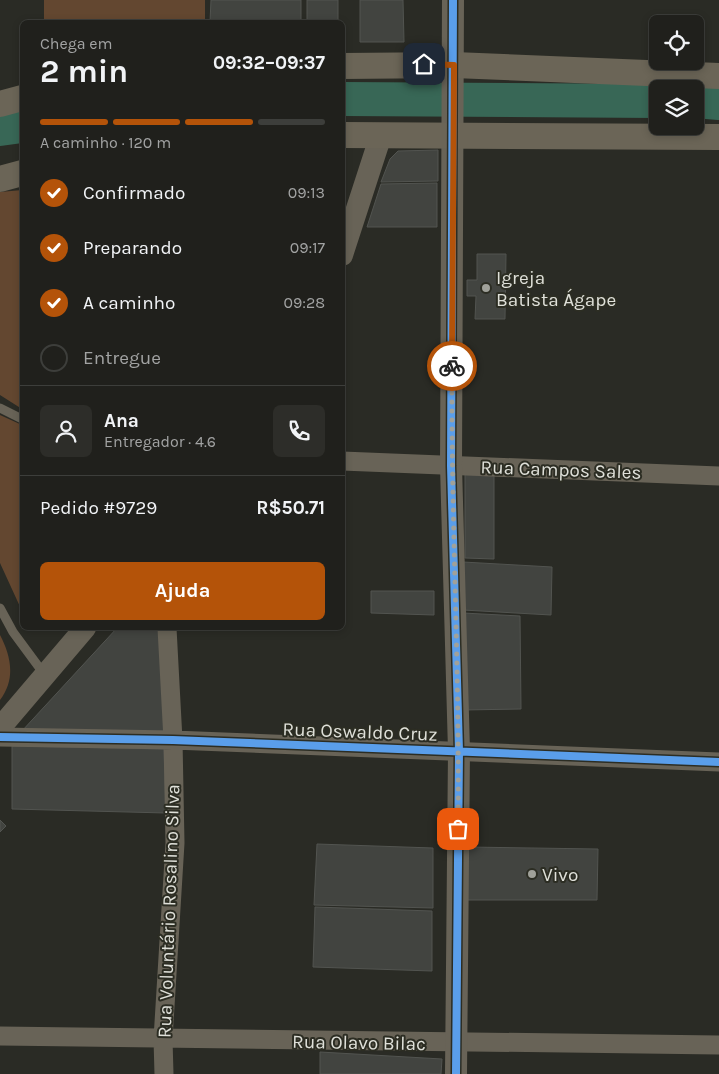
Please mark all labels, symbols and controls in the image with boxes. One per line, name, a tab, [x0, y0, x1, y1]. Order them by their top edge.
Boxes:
map controls	[649, 15, 704, 135]
button: locate	[649, 15, 704, 70]
text: Chega em	[40, 34, 113, 53]
pin	[403, 43, 445, 85]
icon: home	[410, 50, 438, 78]
text: 09:32–09:37	[213, 52, 325, 74]
text: 2 min	[40, 53, 128, 90]
button: layers	[649, 80, 704, 135]
text: A caminho · 120 m	[40, 133, 171, 152]
icon: check	[40, 179, 68, 207]
text: Confirmado	[83, 182, 185, 204]
text: 09:13	[288, 183, 325, 202]
icon: check	[40, 234, 68, 262]
text: Preparando	[83, 237, 182, 259]
text: 09:17	[290, 238, 325, 257]
place label: Igreja Batista Ágape	[496, 267, 616, 311]
marker: Igreja Batista Ágape	[480, 282, 492, 294]
icon: check	[40, 289, 68, 317]
text: A caminho	[83, 292, 175, 314]
text: 09:28	[283, 293, 325, 312]
courier	[427, 341, 477, 391]
text: Entregue	[83, 347, 161, 369]
icon: bike	[438, 352, 466, 380]
button: person	[40, 405, 92, 457]
button: phone	[273, 405, 325, 457]
text: Ana	[104, 410, 139, 432]
text: Entregador · 4.6	[104, 432, 216, 451]
street label: Rua Campos Sales	[480, 456, 642, 484]
text: Pedido #9729	[40, 497, 157, 519]
text: R$50.71	[256, 497, 325, 519]
button: Ajuda	[40, 562, 325, 620]
street label: Rua Oswaldo Cruz	[282, 718, 438, 746]
street label: Rua Voluntário Rosalino Silva	[154, 784, 184, 1038]
pin	[437, 808, 479, 850]
icon: bag	[444, 815, 472, 843]
place label: Vivo	[542, 864, 578, 886]
marker: Vivo	[526, 868, 538, 880]
street label: Rua Olavo Bilac	[292, 1031, 426, 1055]

